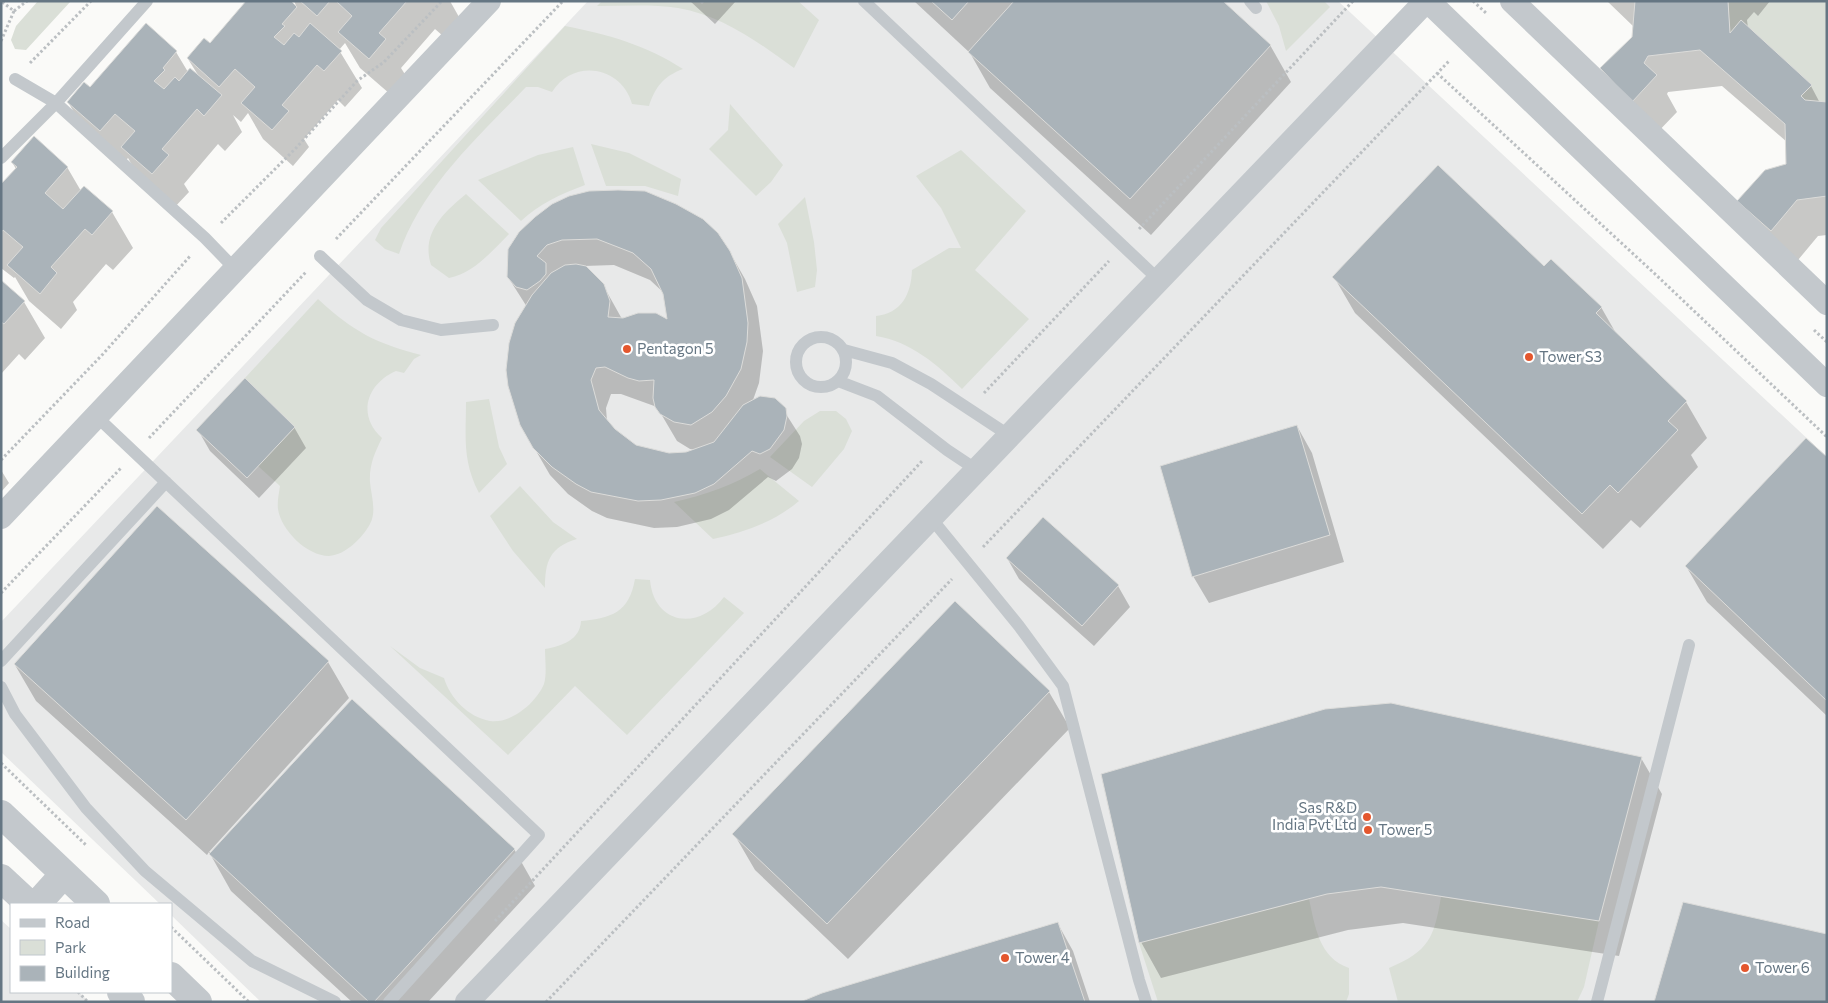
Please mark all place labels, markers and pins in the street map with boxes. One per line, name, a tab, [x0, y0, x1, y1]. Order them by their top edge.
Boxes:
place label: Pentagon 5	[637, 339, 714, 357]
marker: Pentagon 5	[621, 343, 633, 355]
place label: Tower S3	[1539, 347, 1602, 365]
marker: Tower S3	[1523, 351, 1535, 363]
place label: Sas R&D India Pvt Ltd	[1272, 798, 1357, 833]
marker: Sas R&D India Pvt Ltd	[1361, 811, 1373, 823]
place label: Tower 5	[1378, 820, 1432, 838]
marker: Tower 5	[1362, 824, 1374, 836]
place label: Tower 4	[1015, 948, 1070, 966]
marker: Tower 4	[999, 952, 1011, 964]
place label: Tower 6	[1755, 958, 1810, 976]
marker: Tower 6	[1739, 962, 1751, 974]

